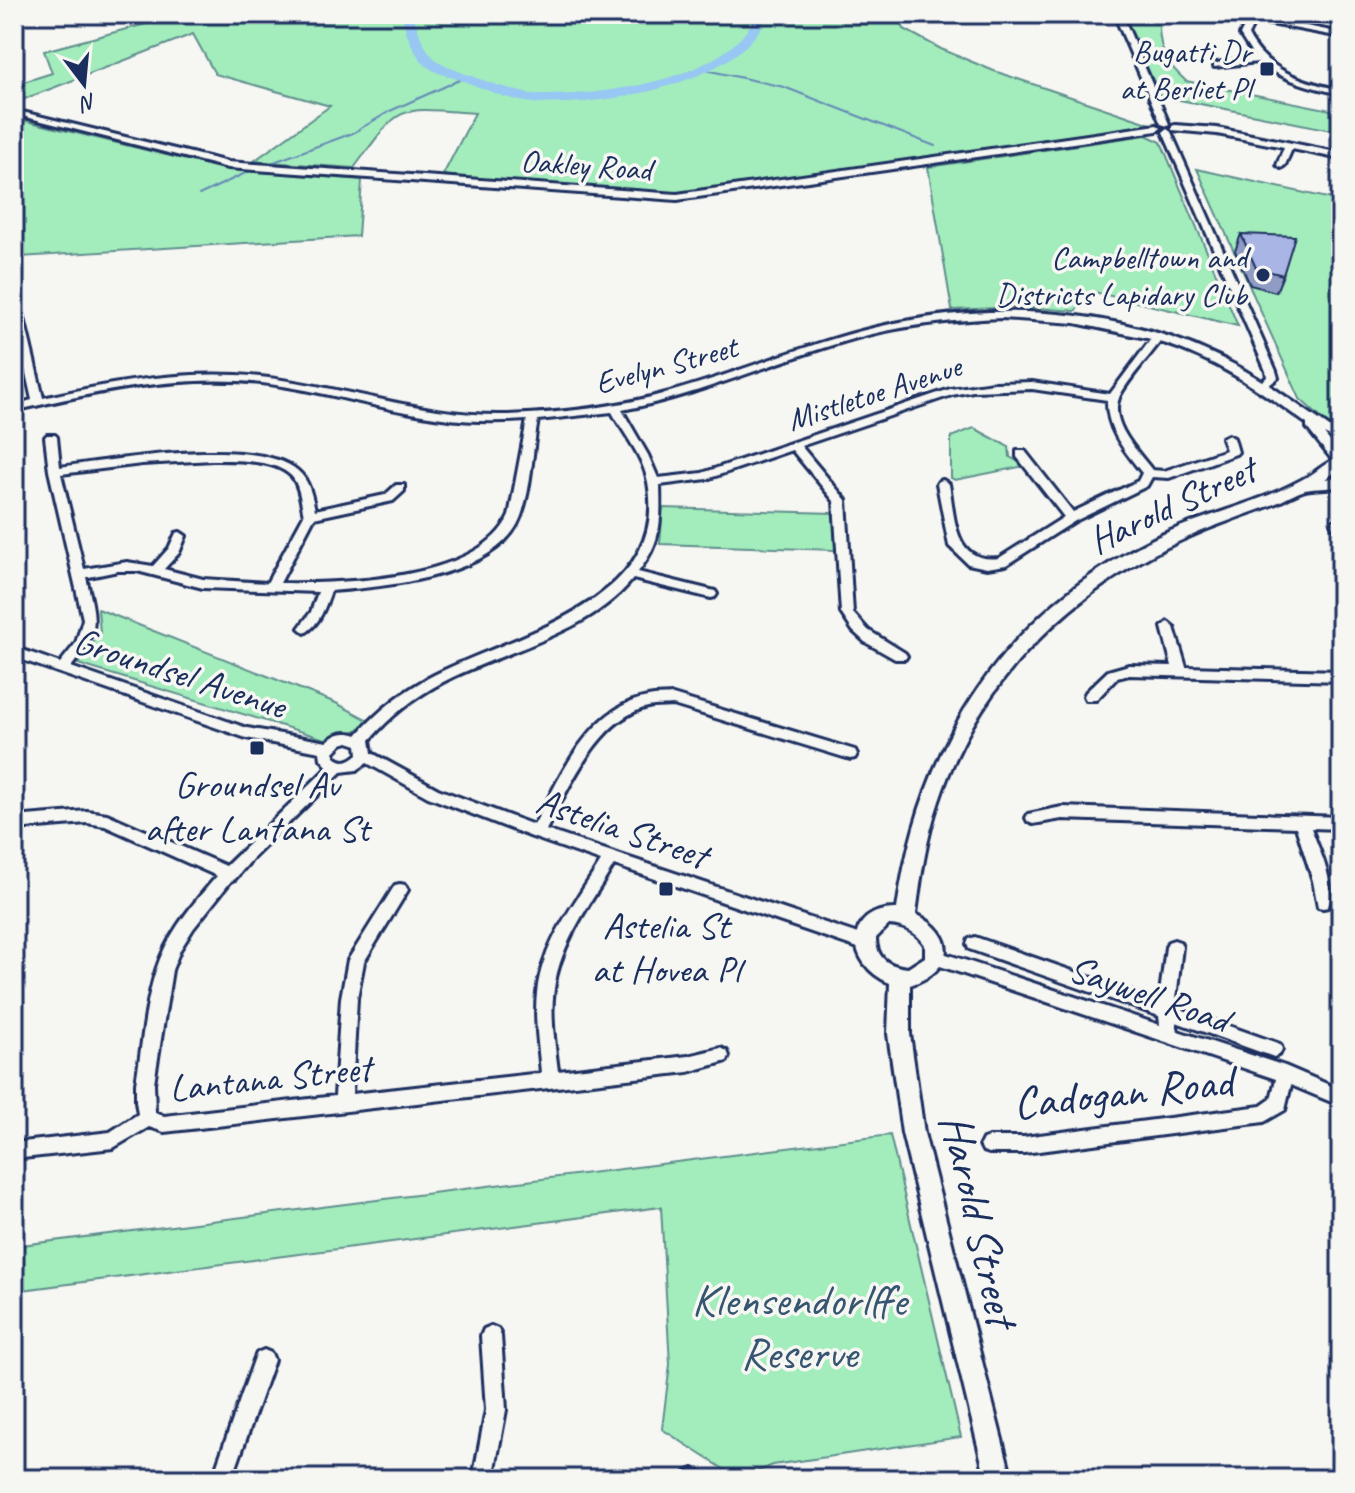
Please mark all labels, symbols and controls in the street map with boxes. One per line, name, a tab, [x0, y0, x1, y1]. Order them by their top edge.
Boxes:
place label: Bugatti Dr at Berliet Pl	[1120, 31, 1257, 109]
north arrow	[44, 44, 124, 124]
marker: Bugatti Dr at Berliet Pl	[1258, 60, 1276, 78]
text: N	[76, 87, 100, 119]
street label: Oakley Road	[519, 140, 657, 190]
place label: Campbelltown and Districts Lapidary Club	[996, 237, 1251, 315]
marker: Campbelltown and Districts Lapidary Club	[1254, 266, 1272, 284]
street label: Evelyn Street	[591, 326, 745, 404]
street label: Mistletoe Avenue	[782, 345, 969, 440]
street label: Harold Street	[1081, 444, 1268, 564]
street label: Groundsel Avenue	[68, 617, 294, 730]
marker: Groundsel Av after Lantana St	[248, 739, 266, 757]
place label: Groundsel Av after Lantana St	[145, 761, 373, 852]
street label: Astelia Street	[530, 777, 719, 881]
marker: Astelia St at Hovea Pl	[657, 880, 675, 898]
place label: Astelia St at Hovea Pl	[592, 902, 747, 993]
street label: Saywell Road	[1063, 945, 1241, 1045]
street label: Lantana Street	[167, 1043, 378, 1112]
street label: Cadogan Road	[1010, 1051, 1242, 1132]
street label: Harold Street	[926, 1108, 1033, 1337]
park label: Klensendorlffe Reserve	[692, 1271, 909, 1382]

